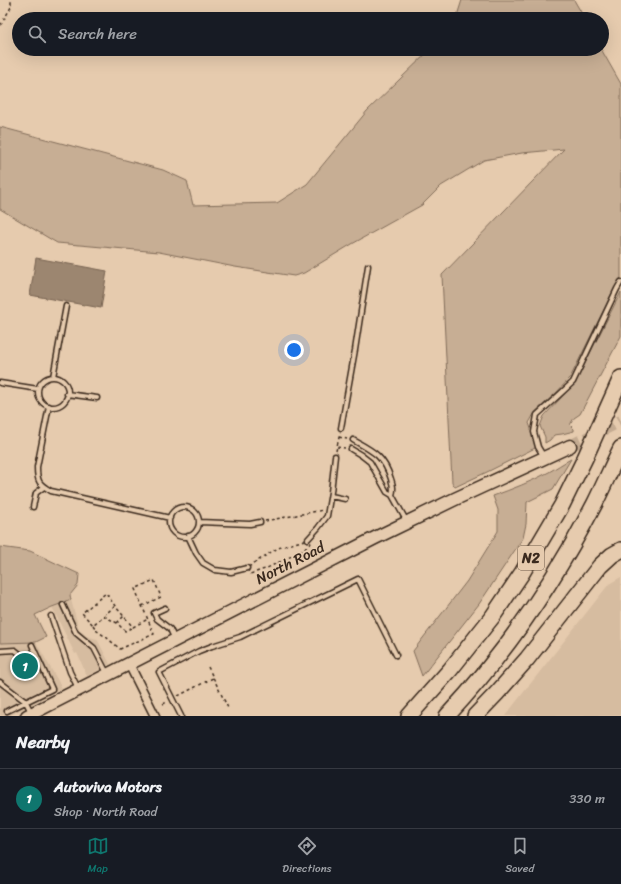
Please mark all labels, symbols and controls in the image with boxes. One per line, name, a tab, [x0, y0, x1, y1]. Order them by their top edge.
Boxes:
search box	[12, 12, 609, 56]
text: Search here	[58, 21, 137, 47]
icon: search	[26, 23, 48, 45]
your location	[284, 340, 304, 360]
street label: North Road	[251, 534, 330, 592]
road number: N2	[518, 546, 544, 570]
pin: 1	[12, 651, 38, 681]
text: Nearby	[16, 727, 70, 757]
text: Autoviva Motors	[54, 774, 162, 800]
text: 1	[26, 787, 32, 810]
text: 330 m	[569, 787, 605, 810]
text: Shop · North Road	[54, 800, 157, 823]
tab: Map	[87, 835, 109, 878]
tab: Directions	[282, 835, 332, 878]
tab: Saved	[505, 835, 534, 878]

